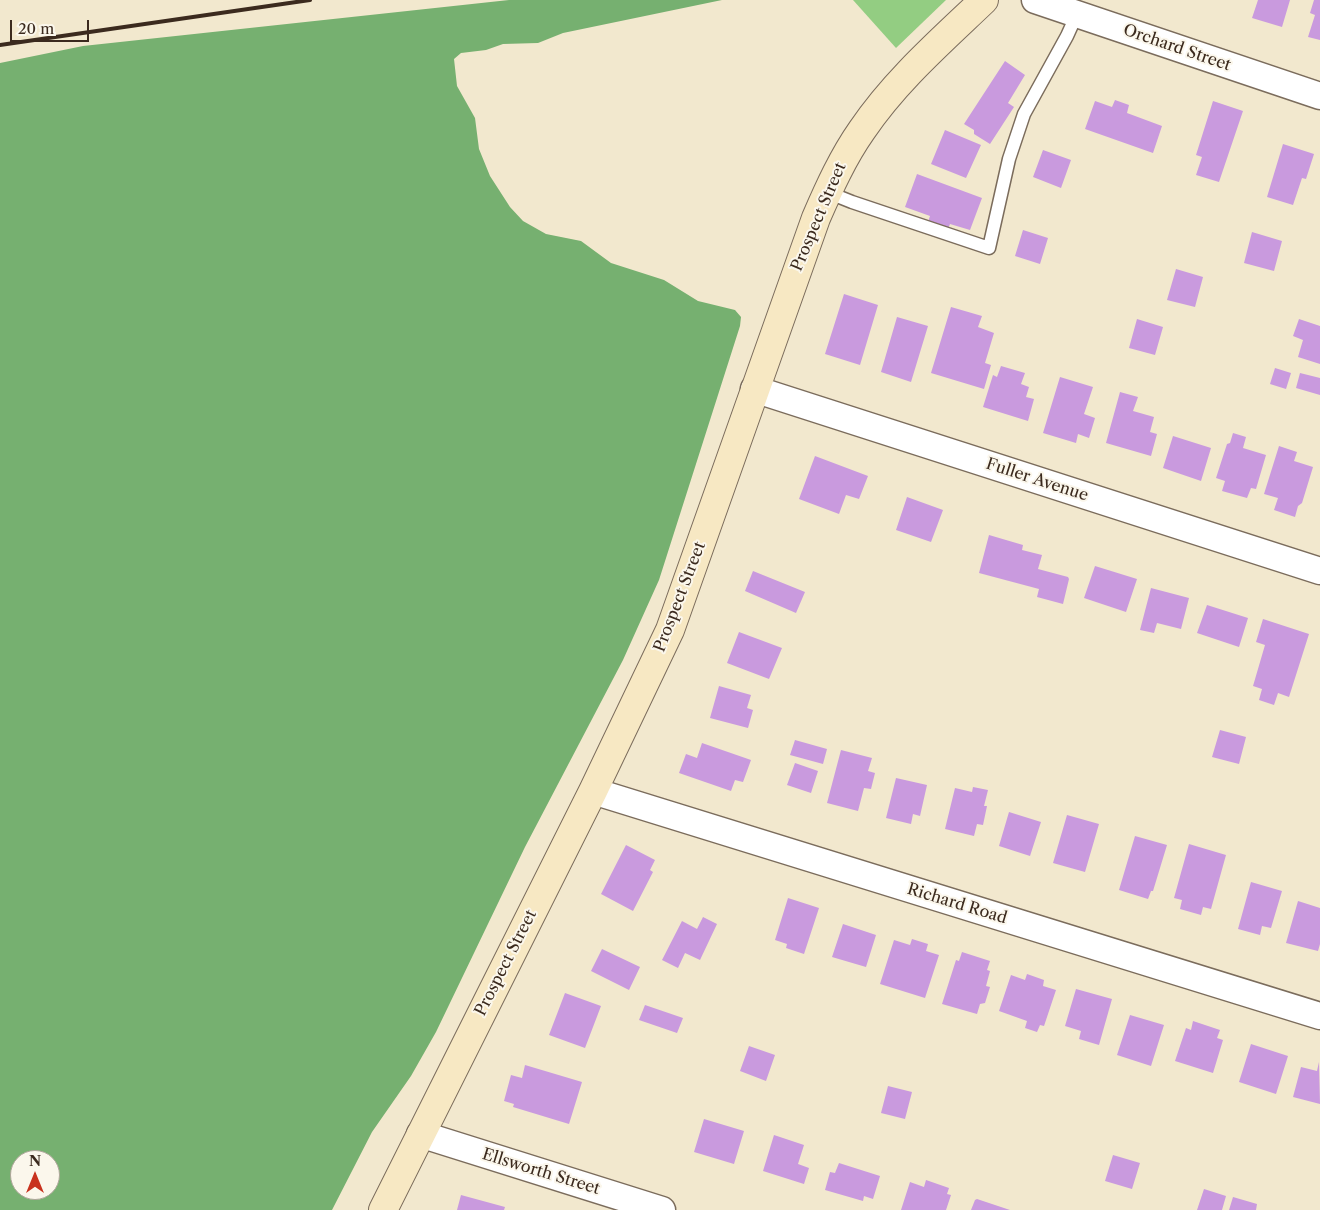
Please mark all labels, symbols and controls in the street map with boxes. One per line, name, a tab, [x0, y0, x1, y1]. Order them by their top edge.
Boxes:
scale bar	[12, 10, 91, 42]
text: 20 m	[18, 19, 54, 38]
street label: Orchard Street	[1121, 21, 1233, 75]
street label: Prospect Street	[787, 160, 851, 274]
street label: Fuller Avenue	[983, 454, 1091, 506]
street label: Prospect Street	[650, 539, 710, 655]
street label: Richard Road	[905, 880, 1009, 928]
street label: Prospect Street	[471, 907, 541, 1019]
street label: Ellsworth Street	[480, 1145, 602, 1199]
north arrow	[10, 1150, 60, 1200]
text: N	[29, 1152, 41, 1170]

